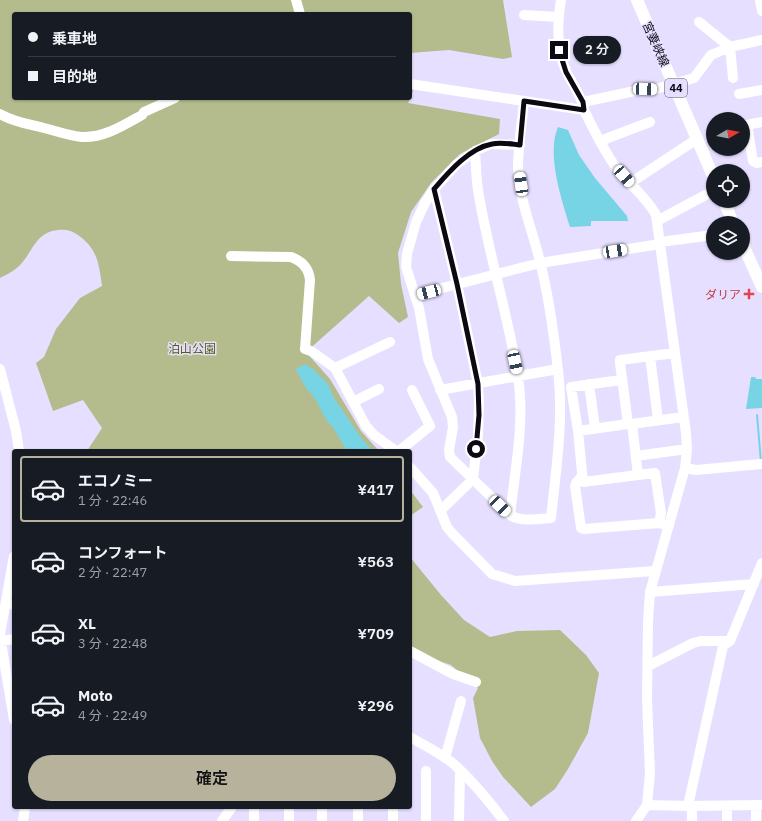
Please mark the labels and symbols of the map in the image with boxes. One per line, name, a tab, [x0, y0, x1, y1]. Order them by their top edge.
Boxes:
street label: 宮妻峡線	[639, 19, 673, 69]
callout: 2 分	[573, 36, 621, 64]
route end	[550, 41, 568, 59]
road number: 44	[665, 79, 687, 97]
car	[633, 83, 657, 95]
north arrow	[706, 112, 750, 156]
car	[612, 163, 636, 189]
car	[513, 171, 529, 197]
car	[602, 243, 628, 259]
car	[416, 283, 442, 301]
place label: ダリア	[705, 287, 741, 302]
marker: ダリア	[744, 289, 754, 299]
park label: 泊山公園	[168, 341, 216, 356]
car	[507, 349, 523, 375]
route start	[467, 440, 485, 458]
car	[487, 493, 513, 519]

